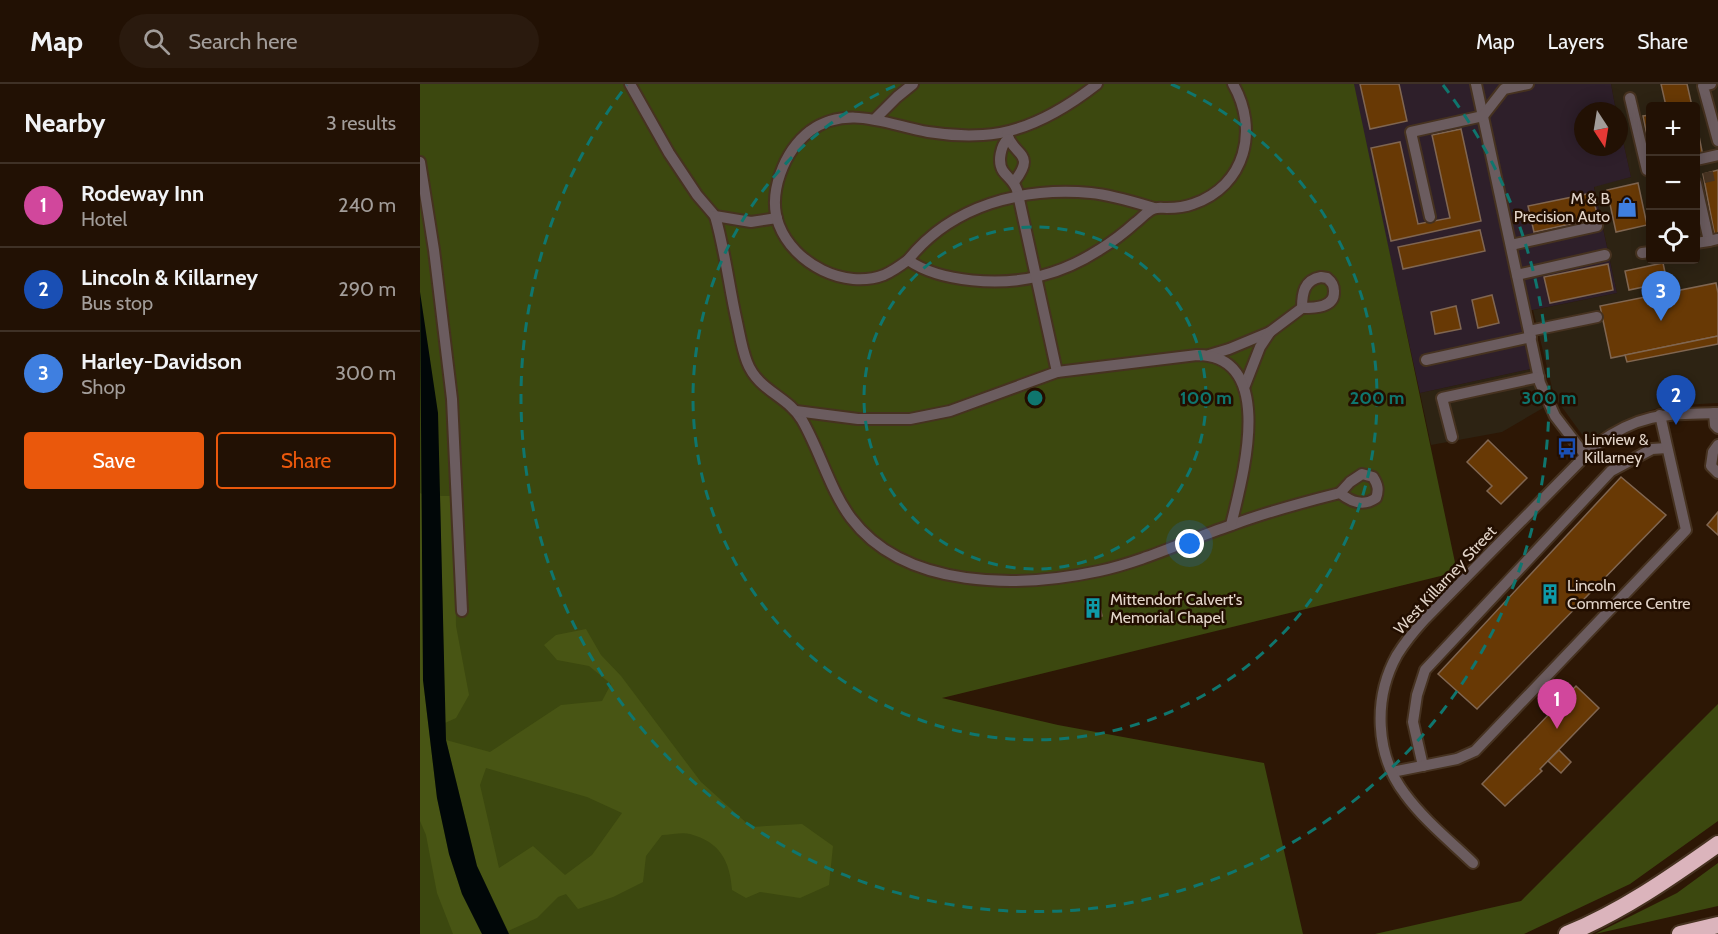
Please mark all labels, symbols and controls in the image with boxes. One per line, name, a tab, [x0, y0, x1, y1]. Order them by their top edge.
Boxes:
search box	[119, 14, 539, 68]
text: Map	[30, 24, 83, 58]
icon: search	[140, 25, 173, 58]
text: Search here	[188, 28, 297, 55]
text: Map	[1476, 29, 1515, 54]
text: Layers	[1548, 29, 1604, 54]
text: Share	[1637, 29, 1688, 54]
north arrow	[1574, 102, 1628, 156]
map controls	[1646, 102, 1700, 264]
button: +	[1646, 102, 1700, 156]
text: Nearby	[24, 107, 105, 139]
text: 3 results	[326, 111, 396, 135]
button: −	[1646, 156, 1700, 210]
text: Rodeway Inn	[81, 180, 204, 207]
place label: M & B Precision Auto	[1514, 189, 1610, 226]
text: 1	[40, 193, 47, 217]
text: 240 m	[338, 193, 396, 217]
shop icon: M & B Precision Auto	[1615, 195, 1639, 219]
text: Hotel	[81, 207, 127, 231]
button: locate	[1646, 210, 1700, 264]
text: Lincoln & Killarney	[81, 264, 258, 291]
pin: 3	[1642, 272, 1680, 321]
text: 2	[38, 277, 49, 301]
text: 290 m	[338, 277, 396, 301]
text: Bus stop	[81, 291, 153, 315]
text: Harley-Davidson	[81, 348, 242, 375]
text: 3	[38, 361, 49, 385]
text: 300 m	[335, 361, 396, 385]
text: Shop	[81, 375, 126, 399]
pin: 2	[1656, 376, 1696, 425]
text: 100 m	[1180, 387, 1232, 409]
text: 200 m	[1350, 387, 1404, 409]
text: 300 m	[1522, 387, 1576, 409]
centre of rings	[1025, 388, 1045, 408]
place label: Linview & Killarney	[1584, 430, 1649, 467]
button: Save	[24, 432, 204, 489]
button: Share	[216, 432, 396, 489]
bus stop icon: Linview & Killarney	[1555, 436, 1579, 460]
street label: West Killarney Street	[1390, 521, 1501, 638]
your location	[1175, 529, 1204, 558]
place label: Lincoln Commerce Centre	[1567, 576, 1691, 613]
building icon: Lincoln Commerce Centre	[1538, 582, 1562, 606]
place label: Mittendorf Calvert's Memorial Chapel	[1110, 590, 1243, 627]
building icon: Mittendorf Calvert's Memorial Chapel	[1081, 596, 1105, 620]
pin: 1	[1538, 680, 1576, 729]

